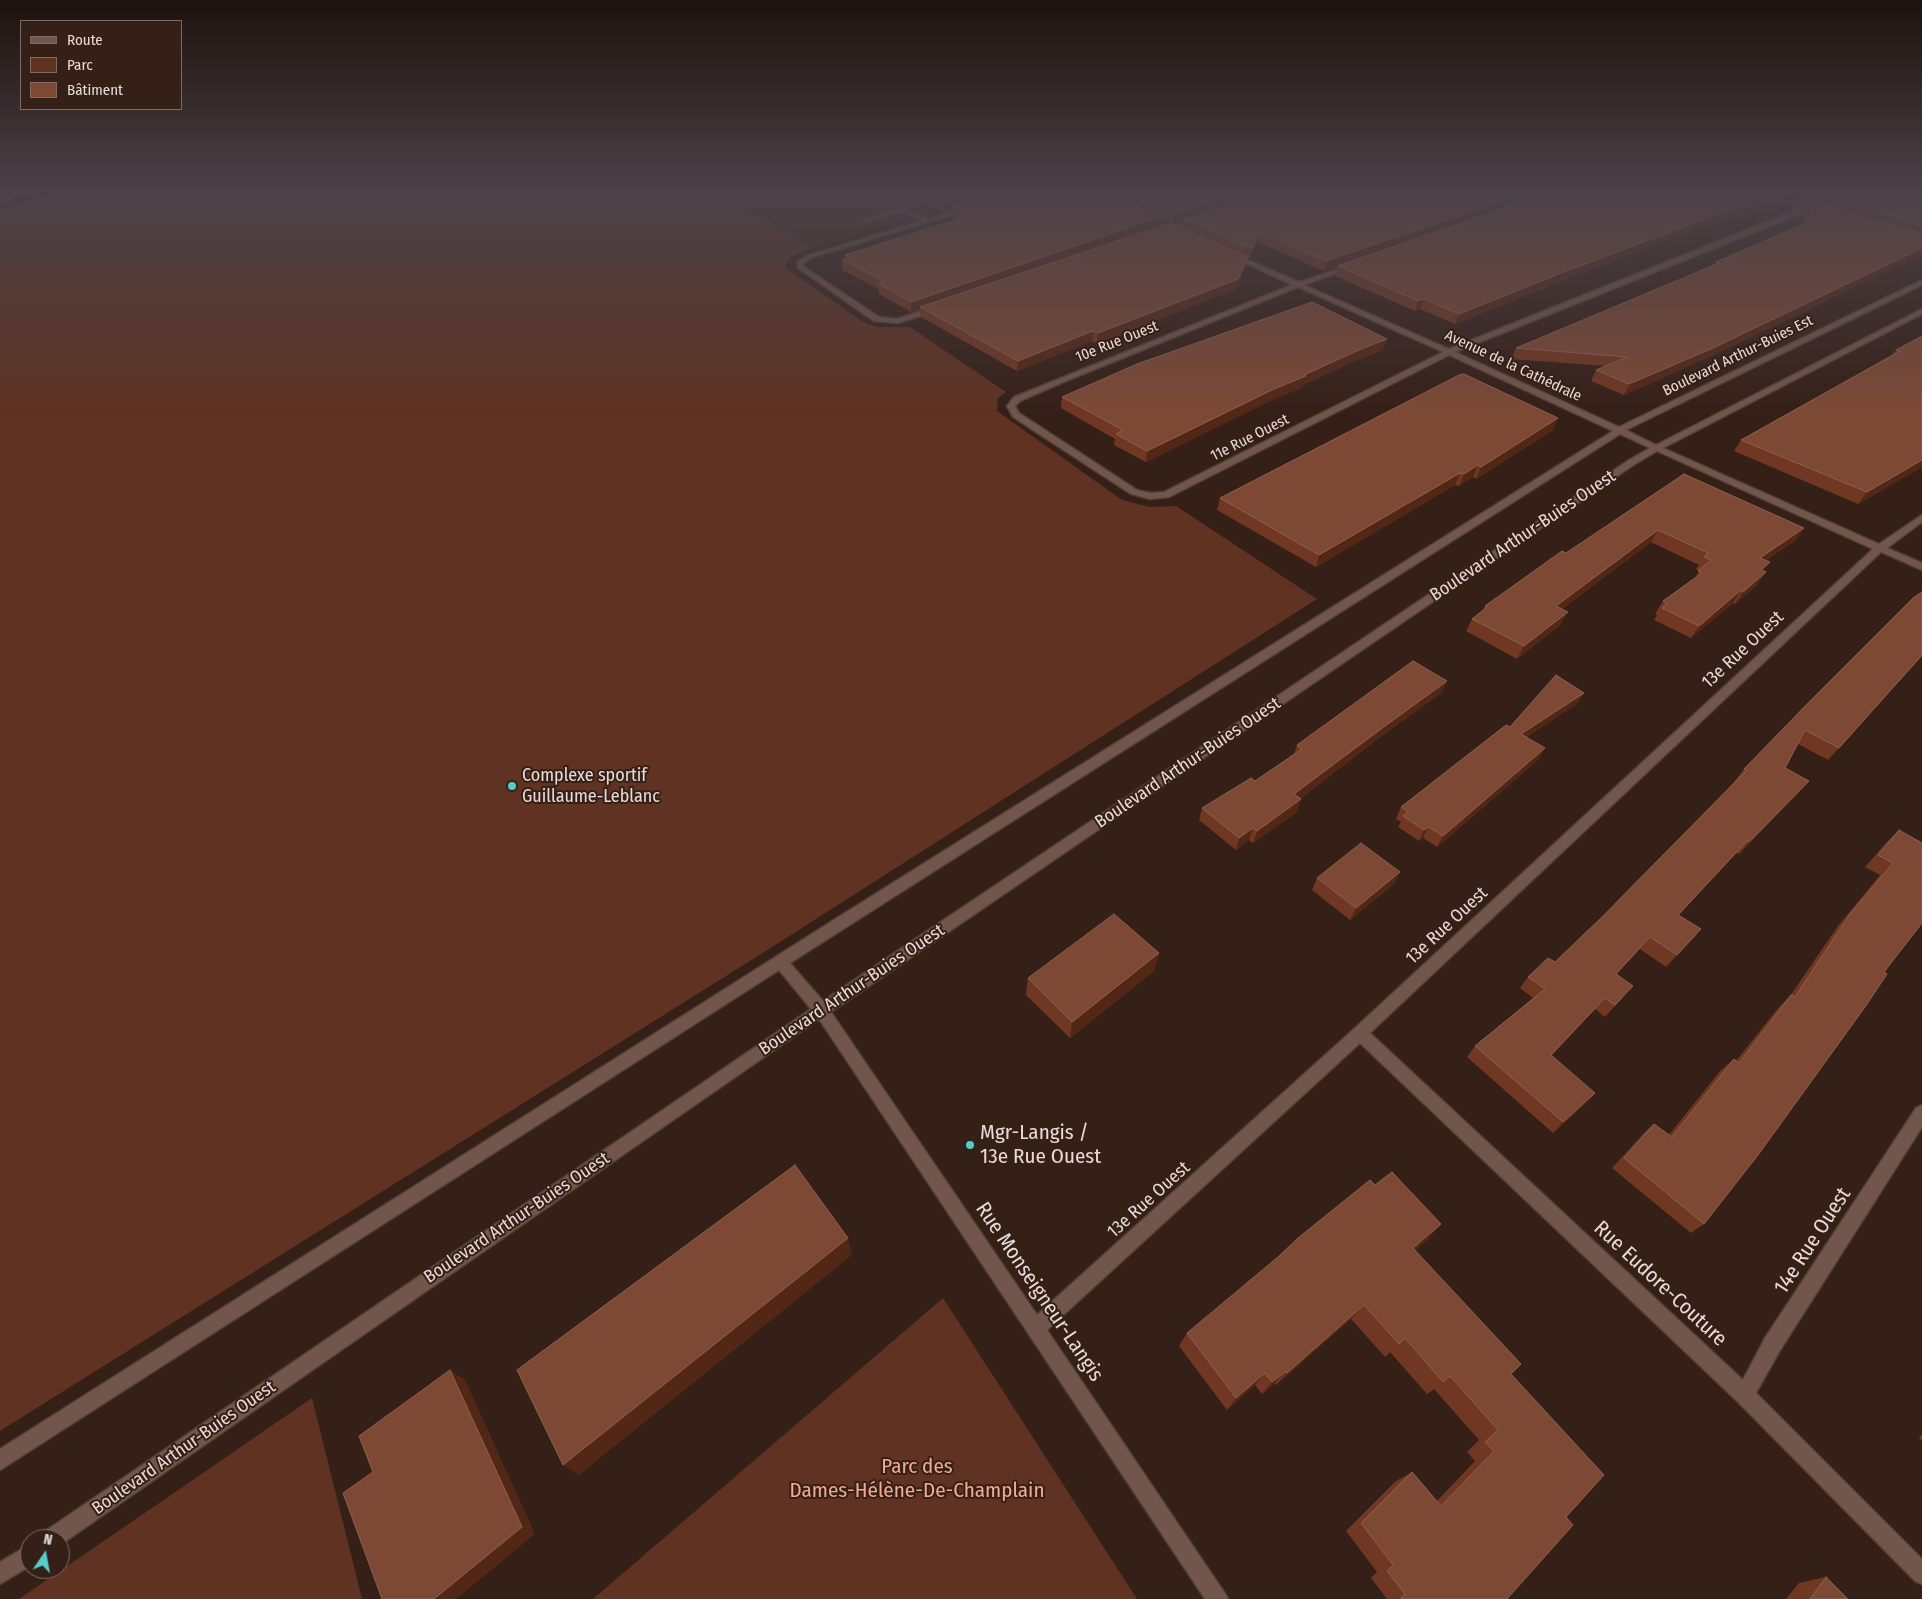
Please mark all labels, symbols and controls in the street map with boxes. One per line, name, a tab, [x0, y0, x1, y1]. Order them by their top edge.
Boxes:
legend	[20, 20, 182, 110]
text: Route	[67, 31, 103, 49]
text: Parc	[67, 56, 93, 74]
text: Bâtiment	[67, 81, 123, 99]
street label: Boulevard Arthur-Buies Est	[1660, 312, 1816, 400]
street label: 10e Rue Ouest	[1073, 317, 1161, 367]
street label: Avenue de la Cathédrale	[1442, 326, 1584, 406]
street label: 11e Rue Ouest	[1208, 411, 1292, 465]
street label: Boulevard Arthur-Buies Ouest	[1426, 466, 1620, 606]
street label: 13e Rue Ouest	[1698, 607, 1788, 693]
street label: Boulevard Arthur-Buies Ouest	[1091, 693, 1285, 833]
place label: Complexe sportif Guillaume-Leblanc	[522, 765, 660, 808]
marker: Complexe sportif Guillaume-Leblanc	[506, 780, 518, 792]
street label: 13e Rue Ouest	[1402, 883, 1492, 969]
street label: Boulevard Arthur-Buies Ouest	[755, 920, 949, 1060]
place label: Mgr-Langis / 13e Rue Ouest	[980, 1120, 1101, 1170]
marker: Mgr-Langis / 13e Rue Ouest	[964, 1139, 976, 1151]
street label: Boulevard Arthur-Buies Ouest	[420, 1148, 614, 1288]
street label: 13e Rue Ouest	[1103, 1157, 1195, 1243]
street label: 14e Rue Ouest	[1769, 1183, 1857, 1299]
street label: Rue Monseigneur-Langis	[970, 1198, 1108, 1386]
street label: Rue Eudore-Couture	[1588, 1216, 1732, 1352]
street label: Boulevard Arthur-Buies Ouest	[88, 1376, 280, 1520]
park label: Parc des Dames-Hélène-De-Champlain	[790, 1454, 1044, 1504]
north arrow	[20, 1529, 70, 1579]
text: N	[42, 1531, 54, 1549]

